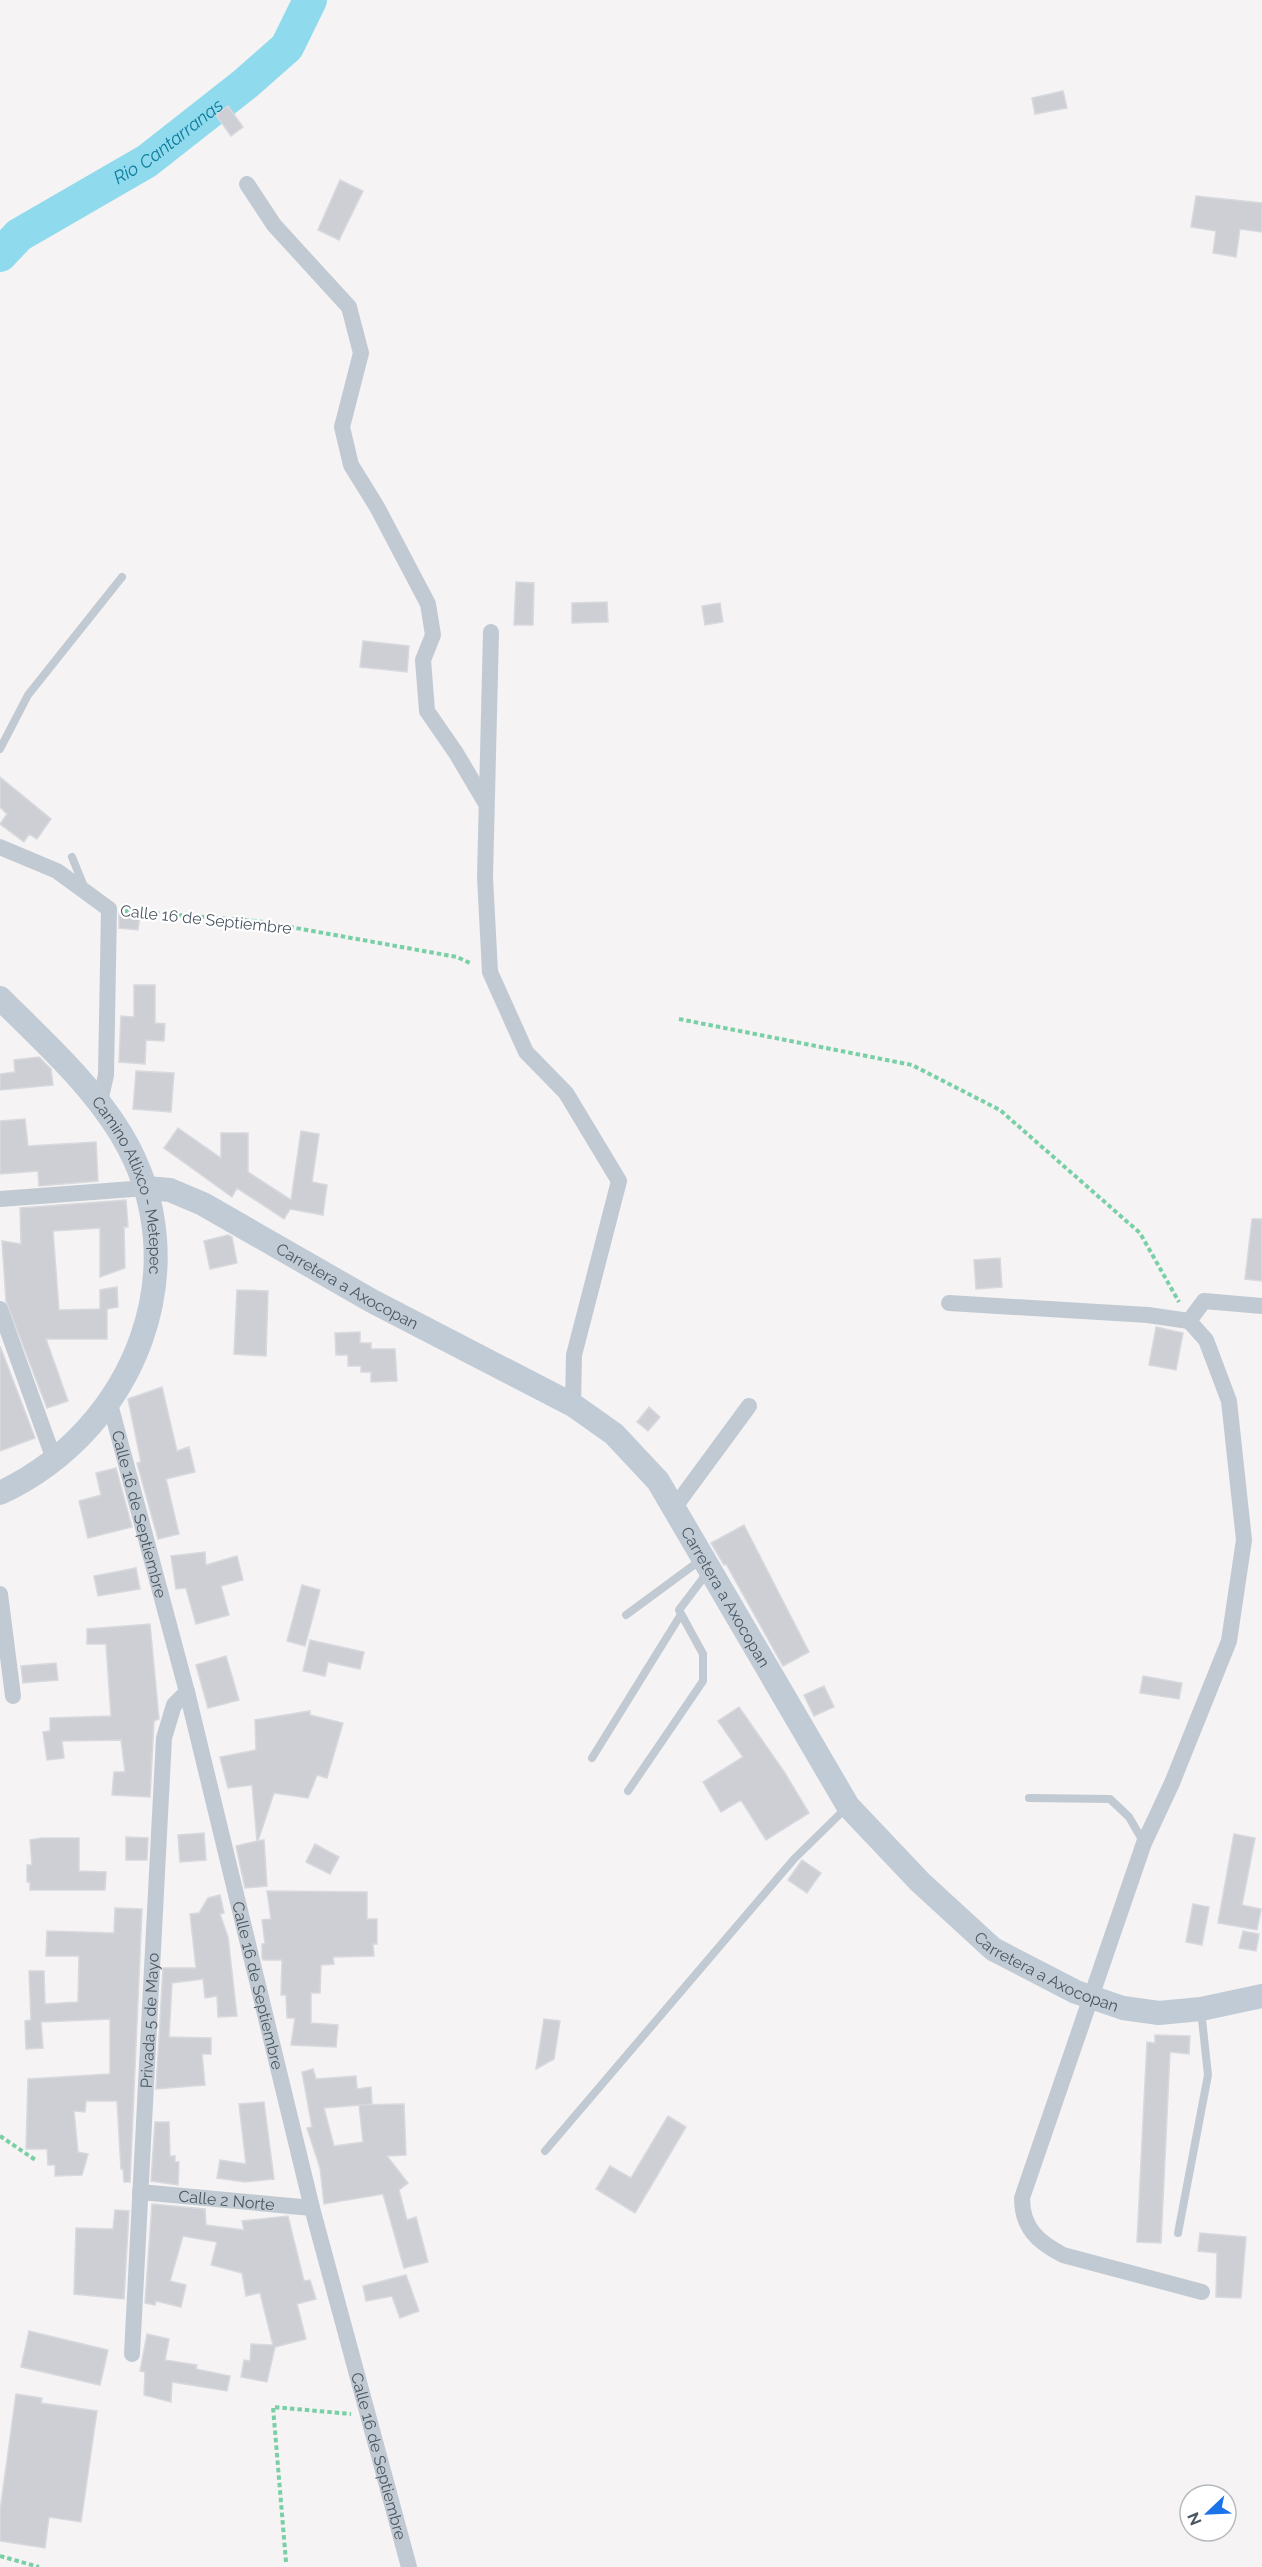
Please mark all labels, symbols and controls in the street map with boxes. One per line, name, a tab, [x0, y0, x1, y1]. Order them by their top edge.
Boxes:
water label: Rio Cantarranas	[110, 94, 228, 188]
street label: Calle 16 de Septiembre	[119, 901, 293, 938]
street label: Camino Atlixco - Metepec	[88, 1093, 165, 1275]
street label: Carretera a Axocopan	[273, 1239, 421, 1333]
street label: Calle 16 de Septiembre	[108, 1428, 170, 1600]
street label: Carretera a Axocopan	[677, 1523, 774, 1671]
street label: Calle 16 de Septiembre	[228, 1899, 287, 2072]
street label: Carretera a Axocopan	[970, 1928, 1121, 2016]
street label: Privada 5 de Mayo	[137, 1952, 163, 2089]
street label: Calle 2 Norte	[178, 2187, 275, 2214]
street label: Calle 16 de Septiembre	[347, 2370, 410, 2542]
north arrow	[1178, 2483, 1238, 2543]
text: N	[1184, 2509, 1206, 2528]

